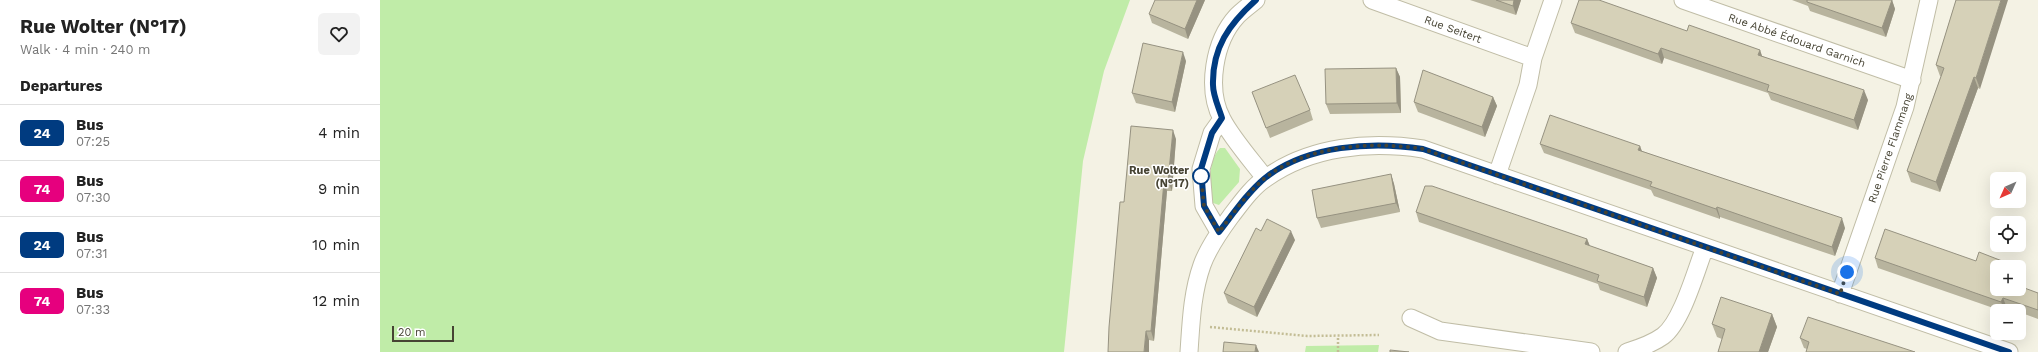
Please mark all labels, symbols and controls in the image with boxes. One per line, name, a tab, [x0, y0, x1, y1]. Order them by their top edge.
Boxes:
street label: Rue Abbé Édouard Garnich	[1726, 10, 1868, 70]
button: heart	[318, 13, 360, 55]
street label: Rue Seitert	[1422, 13, 1484, 46]
text: Rue Wolter (N°17)	[20, 15, 187, 38]
text: Walk · 4 min · 240 m	[20, 42, 150, 57]
text: Departures	[20, 77, 103, 95]
street label: Rue Pierre Flammang	[1866, 91, 1915, 205]
text: Bus	[76, 116, 104, 134]
text: 4 min	[318, 124, 360, 142]
text: 24	[33, 125, 51, 141]
text: 07:25	[76, 134, 110, 149]
place label: Rue Wolter (N°17)	[1129, 164, 1189, 190]
marker: Rue Wolter (N°17)	[1192, 167, 1210, 185]
text: Bus	[76, 172, 104, 190]
north arrow	[1990, 172, 2026, 208]
map controls	[1990, 172, 2026, 340]
text: 9 min	[318, 180, 360, 198]
text: 74	[34, 181, 50, 197]
text: 07:30	[76, 190, 111, 205]
button: locate	[1990, 216, 2026, 252]
text: Bus	[76, 228, 104, 246]
text: 10 min	[312, 236, 360, 254]
text: 24	[33, 237, 51, 253]
text: 07:31	[76, 246, 108, 261]
button: +	[1990, 260, 2026, 296]
your location	[1837, 262, 1857, 282]
text: Bus	[76, 284, 104, 302]
text: 12 min	[313, 292, 360, 310]
text: 74	[34, 293, 50, 309]
text: 07:33	[76, 302, 110, 317]
button: −	[1990, 304, 2026, 340]
scale bar	[392, 324, 454, 343]
text: 20 m	[398, 326, 426, 339]

